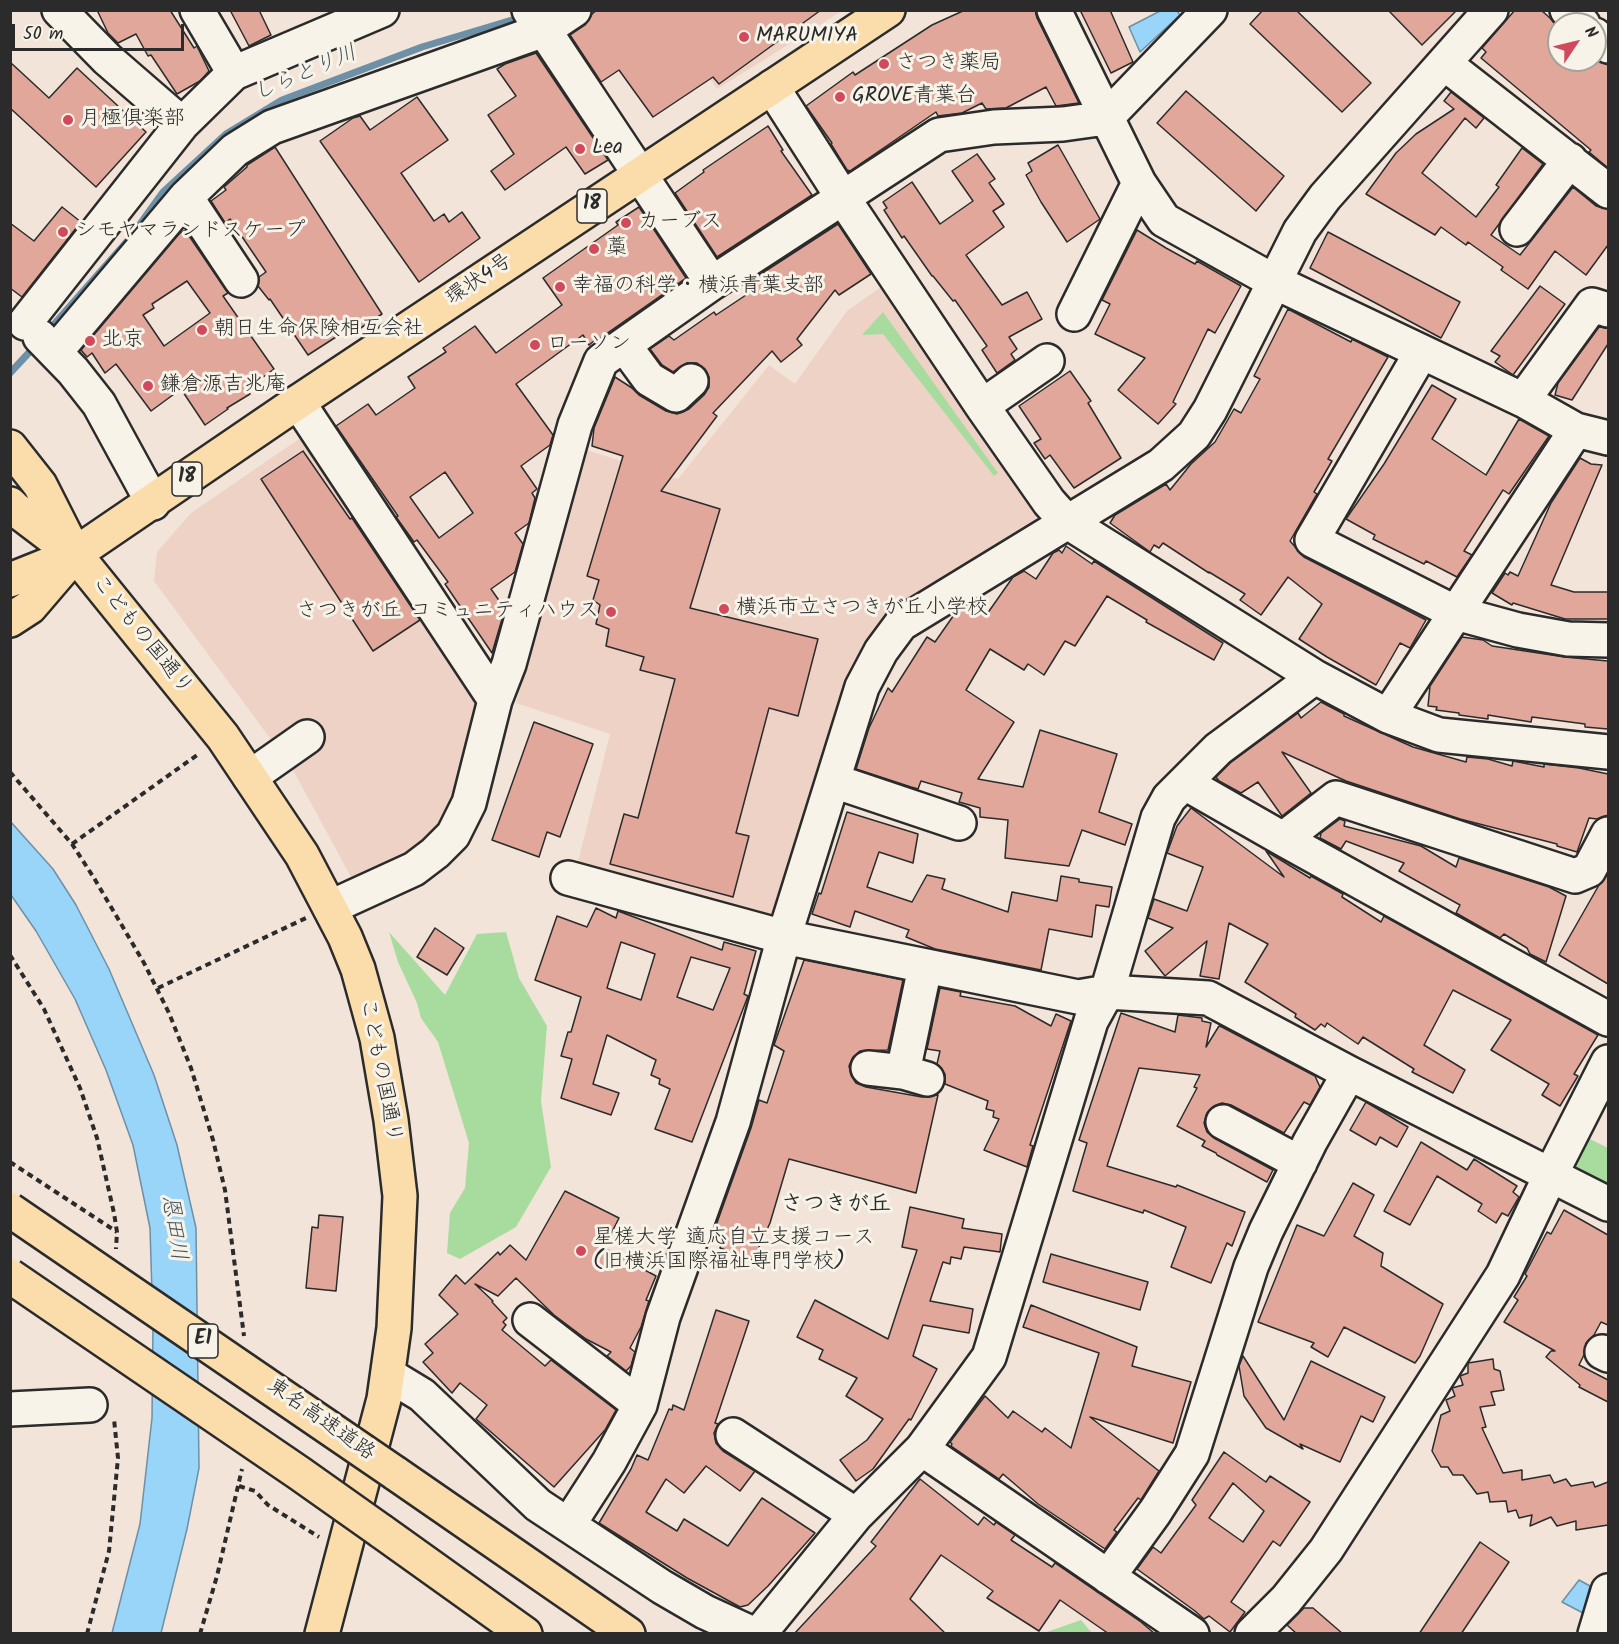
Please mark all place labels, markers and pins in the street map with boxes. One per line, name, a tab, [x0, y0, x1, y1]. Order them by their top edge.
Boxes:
place label: MARUMIYA	[756, 24, 858, 50]
marker: MARUMIYA	[737, 30, 751, 44]
place label: さつき薬局	[896, 51, 1001, 77]
marker: さつき薬局	[877, 57, 891, 71]
place label: GROVE青葉台	[852, 84, 976, 110]
marker: GROVE青葉台	[833, 90, 847, 104]
place label: 月極俱楽部	[80, 107, 185, 133]
marker: 月極俱楽部	[61, 113, 75, 127]
place label: Lea	[592, 136, 623, 162]
marker: Lea	[573, 142, 587, 156]
place label: カーブス	[638, 210, 722, 236]
marker: カーブス	[619, 216, 633, 230]
place label: シモヤマランドスケープ	[75, 219, 306, 245]
marker: シモヤマランドスケープ	[56, 225, 70, 239]
place label: 藁	[606, 236, 627, 262]
marker: 藁	[587, 242, 601, 256]
place label: 幸福の科学・横浜青葉支部	[572, 274, 824, 300]
marker: 幸福の科学・横浜青葉支部	[553, 280, 567, 294]
place label: 朝日生命保険相互会社	[214, 317, 424, 343]
marker: 朝日生命保険相互会社	[195, 323, 209, 337]
place label: 北京	[102, 328, 144, 354]
place label: ローソン	[547, 332, 631, 358]
marker: 北京	[83, 334, 97, 348]
marker: ローソン	[528, 338, 542, 352]
place label: 鎌倉源吉兆庵	[160, 373, 286, 399]
marker: 鎌倉源吉兆庵	[141, 379, 155, 393]
place label: 横浜市立さつきが丘小学校	[736, 596, 988, 622]
place label: さつきが丘 コミュニティハウス	[297, 599, 599, 625]
marker: 横浜市立さつきが丘小学校	[717, 602, 731, 616]
marker: さつきが丘 コミュニティハウス	[604, 605, 618, 619]
place label: 星槎大学 適応自立支援コース (旧横浜国際福祉専門学校)	[593, 1226, 874, 1276]
marker: 星槎大学 適応自立支援コース (旧横浜国際福祉専門学校)	[574, 1244, 588, 1258]

